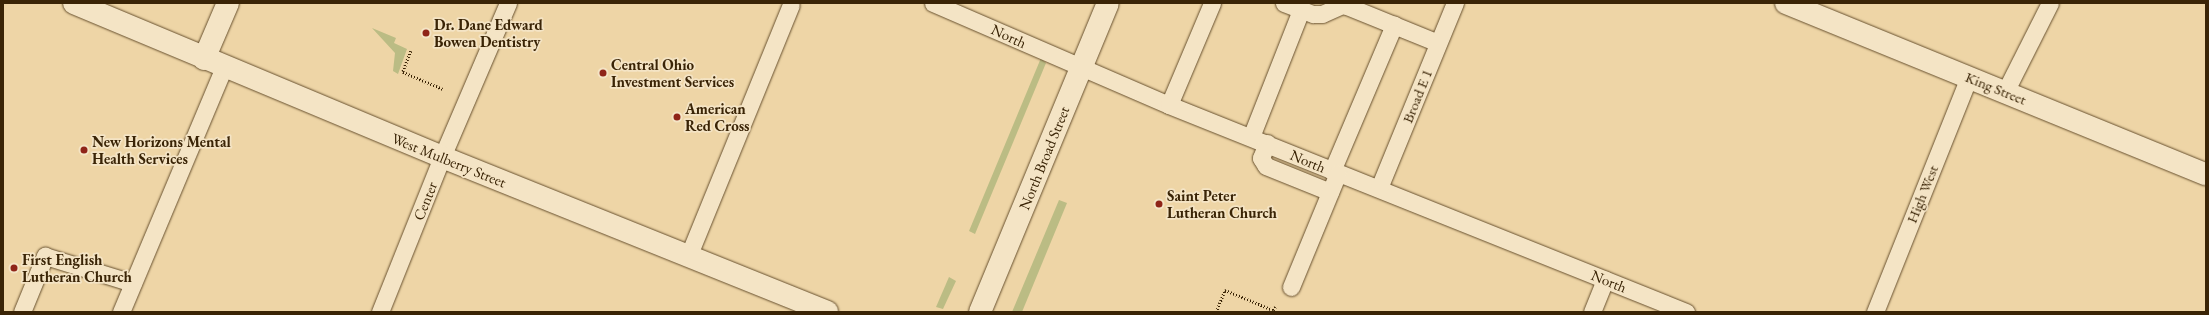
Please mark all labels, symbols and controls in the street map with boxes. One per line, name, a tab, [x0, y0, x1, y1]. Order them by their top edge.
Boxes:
place label: Dr. Dane Edward Bowen Dentistry	[434, 15, 543, 50]
street label: North	[989, 20, 1029, 52]
marker: Dr. Dane Edward Bowen Dentistry	[421, 28, 431, 38]
place label: Central Ohio Investment Services	[611, 55, 734, 90]
street label: Broad E 1	[1398, 67, 1436, 125]
marker: Central Ohio Investment Services	[598, 68, 608, 78]
street label: King Street	[1963, 68, 2029, 108]
place label: American Red Cross	[685, 99, 749, 134]
street label: North Broad Street	[1015, 104, 1073, 212]
marker: American Red Cross	[672, 112, 682, 122]
street label: West Mulberry Street	[389, 129, 509, 191]
place label: New Horizons Mental Health Services	[92, 132, 231, 167]
marker: New Horizons Mental Health Services	[79, 145, 89, 155]
street label: North	[1288, 146, 1328, 176]
street label: High West	[1902, 162, 1942, 226]
street label: Center	[409, 179, 441, 223]
place label: Saint Peter Lutheran Church	[1167, 186, 1277, 221]
marker: Saint Peter Lutheran Church	[1154, 199, 1164, 209]
place label: First English Lutheran Church	[22, 250, 132, 285]
marker: First English Lutheran Church	[9, 263, 19, 273]
street label: North	[1589, 266, 1629, 296]

